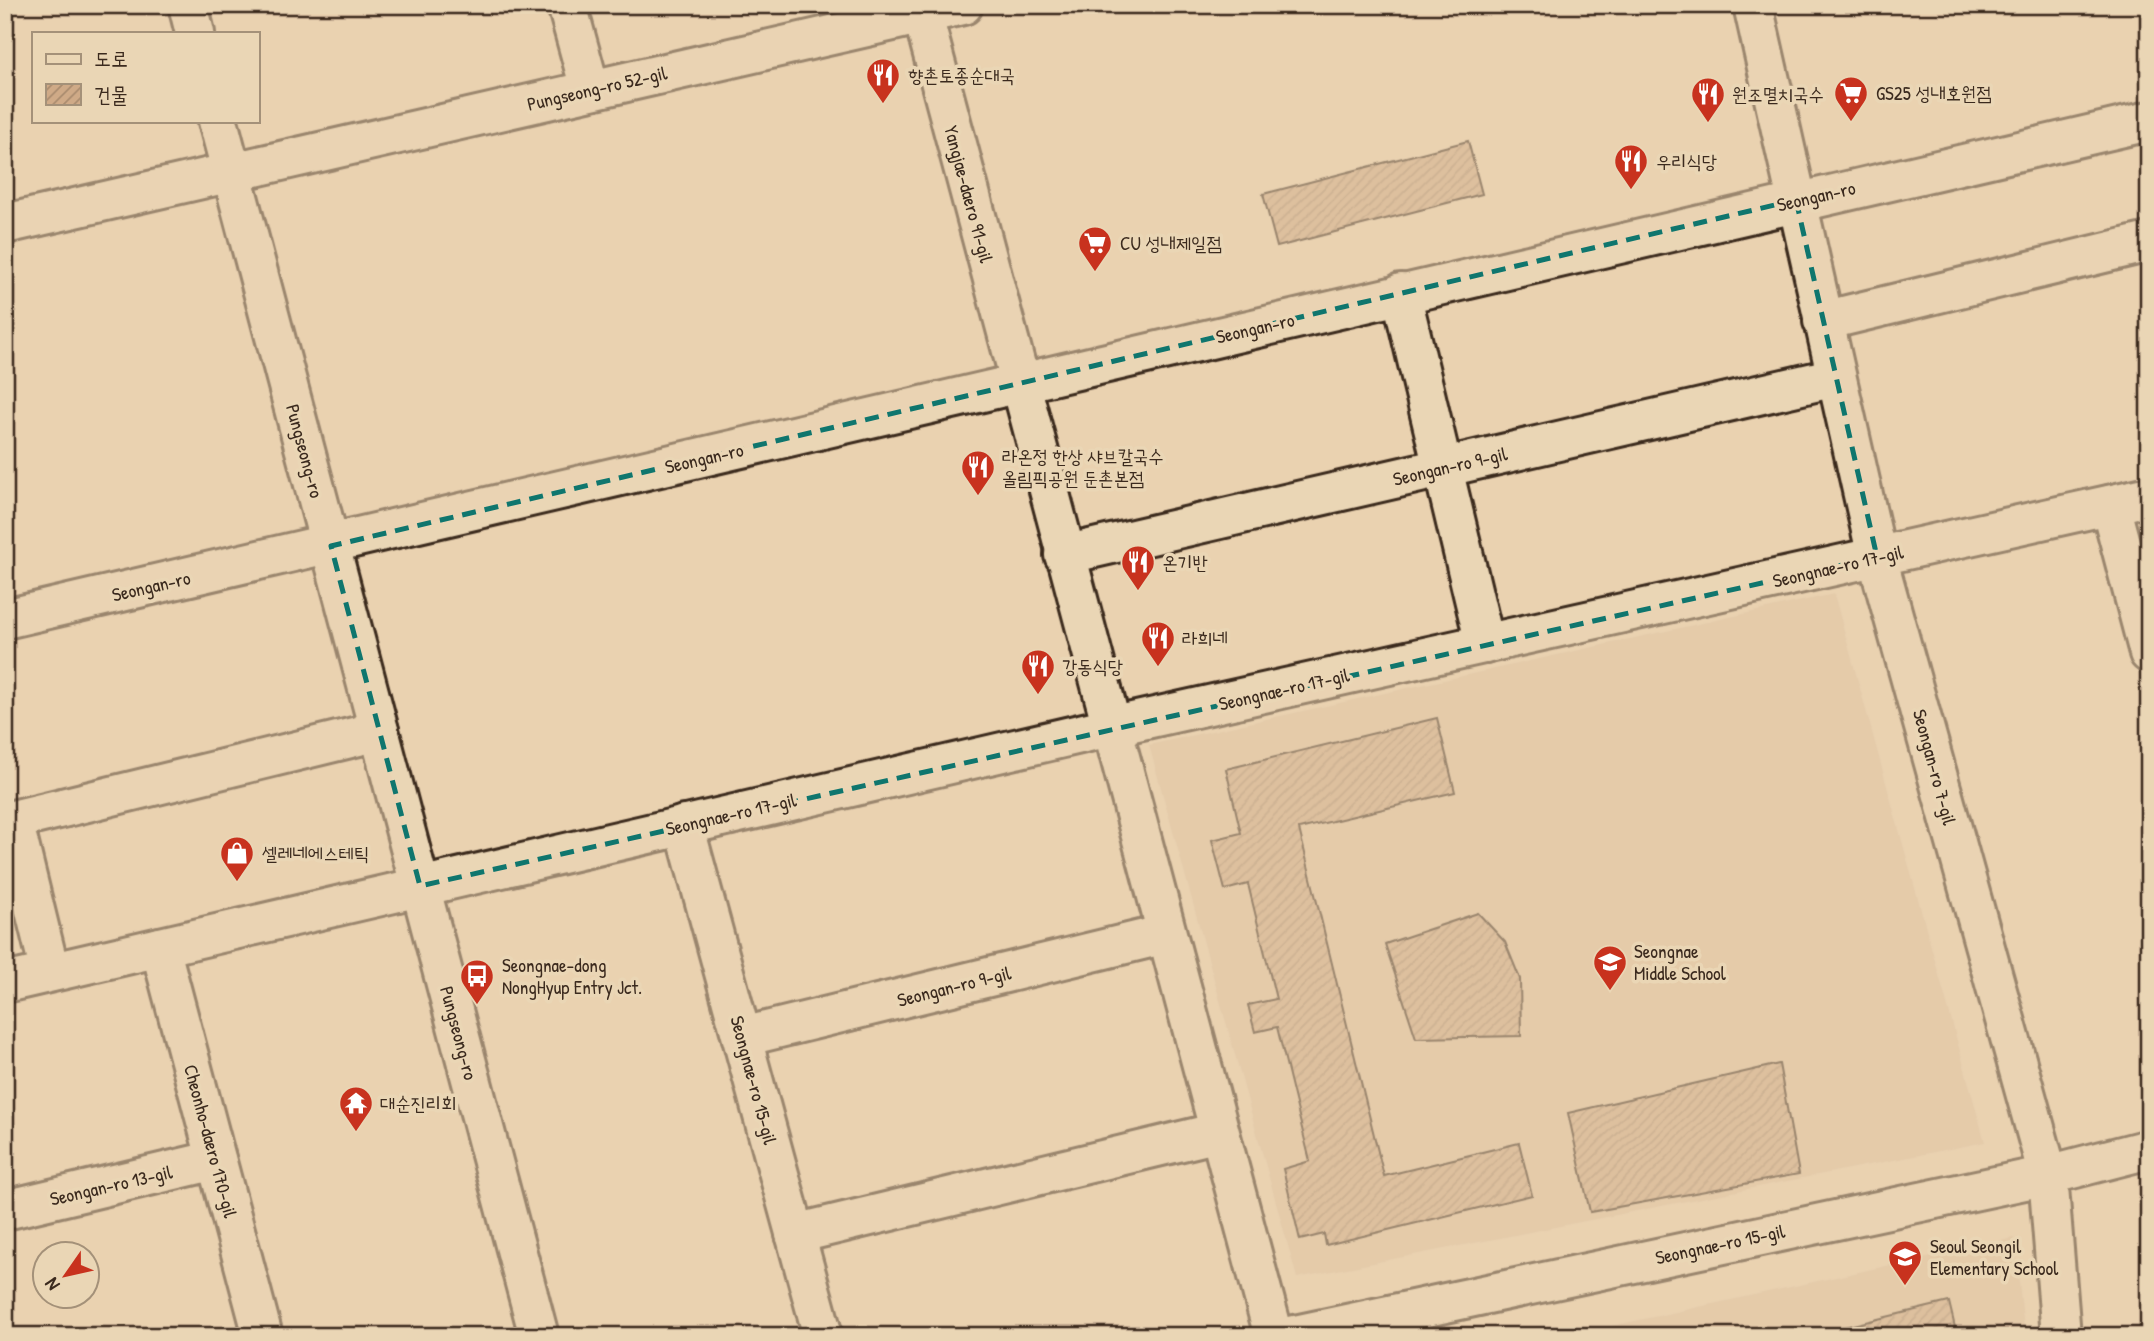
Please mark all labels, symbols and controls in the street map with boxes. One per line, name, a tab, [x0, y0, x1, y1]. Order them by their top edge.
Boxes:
legend	[32, 32, 259, 122]
text: 도로	[94, 44, 128, 73]
restaurant icon: 향촌토종순대국	[864, 56, 902, 105]
street label: Pungseong-ro 52-gil	[525, 59, 670, 117]
place label: 향촌토종순대국	[908, 62, 1015, 88]
supermarket icon: GS25 성내호원점	[1832, 74, 1870, 123]
restaurant icon: 원조멸치국수	[1689, 75, 1727, 124]
text: 건물	[94, 80, 128, 109]
place label: GS25 성내호원점	[1876, 80, 1992, 106]
place label: 원조멸치국수	[1732, 81, 1824, 107]
street label: Yangjae-daero 91-gil	[938, 122, 1000, 266]
restaurant icon: 우리식당	[1612, 142, 1650, 191]
place label: 우리식당	[1656, 148, 1717, 174]
street label: Seongan-ro	[1774, 174, 1858, 218]
supermarket icon: CU 성내제일점	[1076, 224, 1114, 273]
place label: CU 성내제일점	[1120, 230, 1222, 256]
street label: Seongan-ro	[1213, 306, 1297, 350]
street label: Pungseong-ro	[280, 401, 330, 501]
street label: Seongan-ro	[662, 436, 746, 480]
street label: Seongan-ro 9-gil	[1390, 440, 1511, 492]
place label: 라온정 한상 샤브칼국수 올림픽공원 둔촌본점	[1002, 443, 1164, 491]
restaurant icon: 라온정 한상 샤브칼국수 올림픽공원 둔촌본점	[959, 448, 997, 497]
street label: Seongnae-ro 17-gil	[1770, 538, 1907, 594]
restaurant icon: 온기반	[1119, 543, 1157, 592]
place label: 온기반	[1162, 549, 1208, 575]
street label: Seongan-ro	[109, 564, 193, 608]
restaurant icon: 라희네	[1139, 619, 1177, 668]
place label: 라희네	[1182, 625, 1228, 651]
restaurant icon: 강동식당	[1019, 647, 1057, 696]
place label: 강동식당	[1062, 653, 1123, 679]
street label: Seongnae-ro 17-gil	[1216, 661, 1353, 717]
street label: Seongan-ro 7-gil	[1907, 706, 1963, 829]
street label: Seongnae-ro 17-gil	[663, 786, 800, 842]
shop icon: 셀레네에스테틱	[218, 834, 256, 883]
place label: 셀레네에스테틱	[262, 840, 369, 866]
place label: Seongnae Middle School	[1634, 938, 1727, 986]
school or university icon: Seongnae Middle School	[1591, 943, 1629, 992]
place label: Seongnae-dong NongHyup Entry Jct.	[502, 952, 642, 1000]
bus stop icon: Seongnae-dong NongHyup Entry Jct.	[458, 957, 496, 1006]
street label: Seongan-ro 9-gil	[894, 959, 1015, 1013]
street label: Pungseong-ro	[434, 983, 484, 1083]
street label: Seongnae-ro 15-gil	[724, 1013, 784, 1148]
street label: Cheonho-daero 170-gil	[178, 1062, 244, 1221]
temple icon: 대순진리회	[337, 1084, 375, 1133]
place label: 대순진리회	[380, 1090, 456, 1116]
street label: Seongan-ro 13-gil	[47, 1158, 176, 1212]
street label: Seongnae-ro 15-gil	[1653, 1217, 1788, 1270]
place label: Seoul Seongil Elementary School	[1930, 1233, 2059, 1281]
school or university icon: Seoul Seongil Elementary School	[1886, 1238, 1924, 1287]
north arrow	[32, 1240, 102, 1310]
text: N	[38, 1273, 66, 1296]

